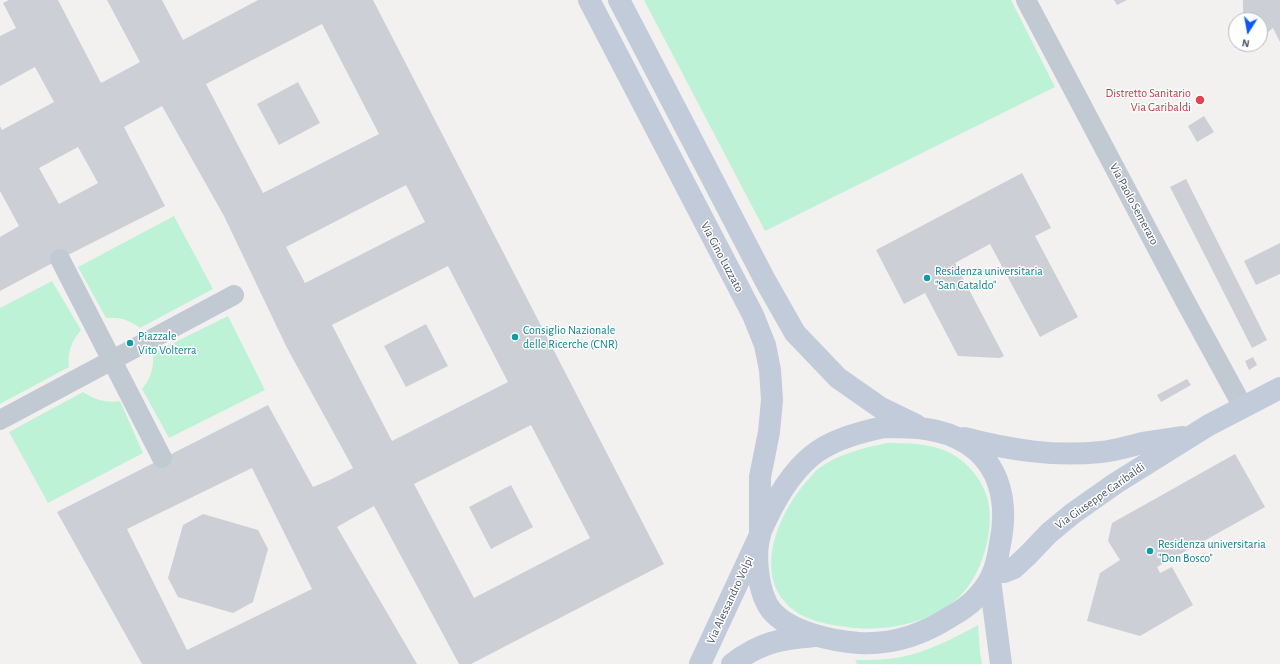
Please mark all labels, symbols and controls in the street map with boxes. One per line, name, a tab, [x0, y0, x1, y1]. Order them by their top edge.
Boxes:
north arrow	[1228, 12, 1268, 52]
text: N	[1241, 37, 1251, 49]
place label: Distretto Sanitario Via Garibaldi	[1105, 86, 1191, 114]
marker: Distretto Sanitario Via Garibaldi	[1194, 94, 1206, 106]
street label: Via Paolo Semeraro	[1106, 161, 1162, 247]
street label: Via Gino Luzzato	[697, 219, 747, 295]
place label: Residenza universitaria "San Cataldo"	[935, 264, 1043, 292]
marker: Residenza universitaria "San Cataldo"	[922, 273, 932, 283]
place label: Consiglio Nazionale delle Ricerche (CNR)	[523, 323, 618, 351]
place label: Piazzale Vito Volterra	[138, 329, 197, 357]
marker: Consiglio Nazionale delle Ricerche (CNR)	[510, 332, 520, 342]
marker: Piazzale Vito Volterra	[125, 338, 135, 348]
street label: Via Giuseppe Garibaldi	[1052, 460, 1148, 532]
place label: Residenza universitaria "Don Bosco"	[1158, 537, 1266, 565]
marker: Residenza universitaria "Don Bosco"	[1145, 546, 1155, 556]
street label: Via Alessandro Volpi	[703, 554, 757, 646]

